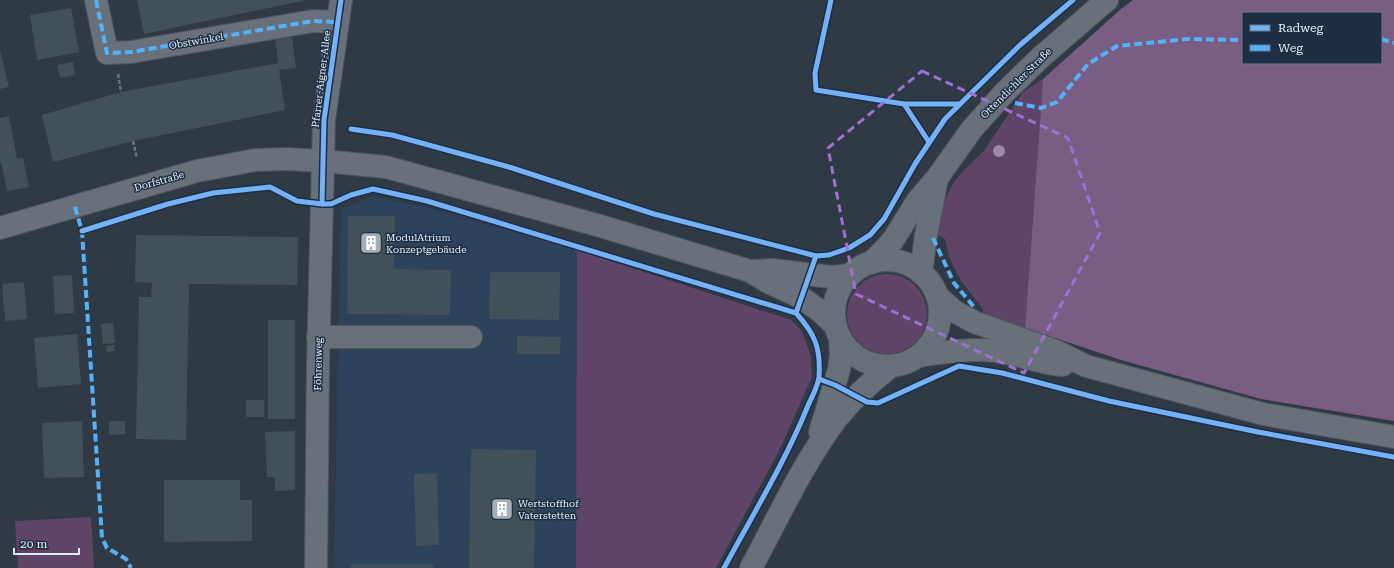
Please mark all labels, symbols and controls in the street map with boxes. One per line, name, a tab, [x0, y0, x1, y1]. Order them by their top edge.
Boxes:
legend	[1242, 12, 1382, 64]
text: Radweg	[1278, 21, 1324, 35]
street label: Pfarrer-Aigner-Allee	[310, 29, 332, 128]
street label: Obstwinkel	[168, 31, 224, 51]
text: Weg	[1278, 41, 1303, 55]
street label: Ottendichler Straße	[978, 45, 1054, 121]
street label: Dorfstraße	[133, 168, 186, 193]
building icon: ModulAtrium Konzeptgebäude	[358, 230, 384, 256]
place label: ModulAtrium Konzeptgebäude	[386, 232, 467, 255]
street label: Föhrenweg	[312, 337, 324, 391]
building icon: Wertstoffhof Vaterstetten	[489, 496, 515, 522]
place label: Wertstoffhof Vaterstetten	[518, 498, 580, 521]
scale bar	[14, 530, 79, 556]
text: 20 m	[20, 537, 47, 551]

